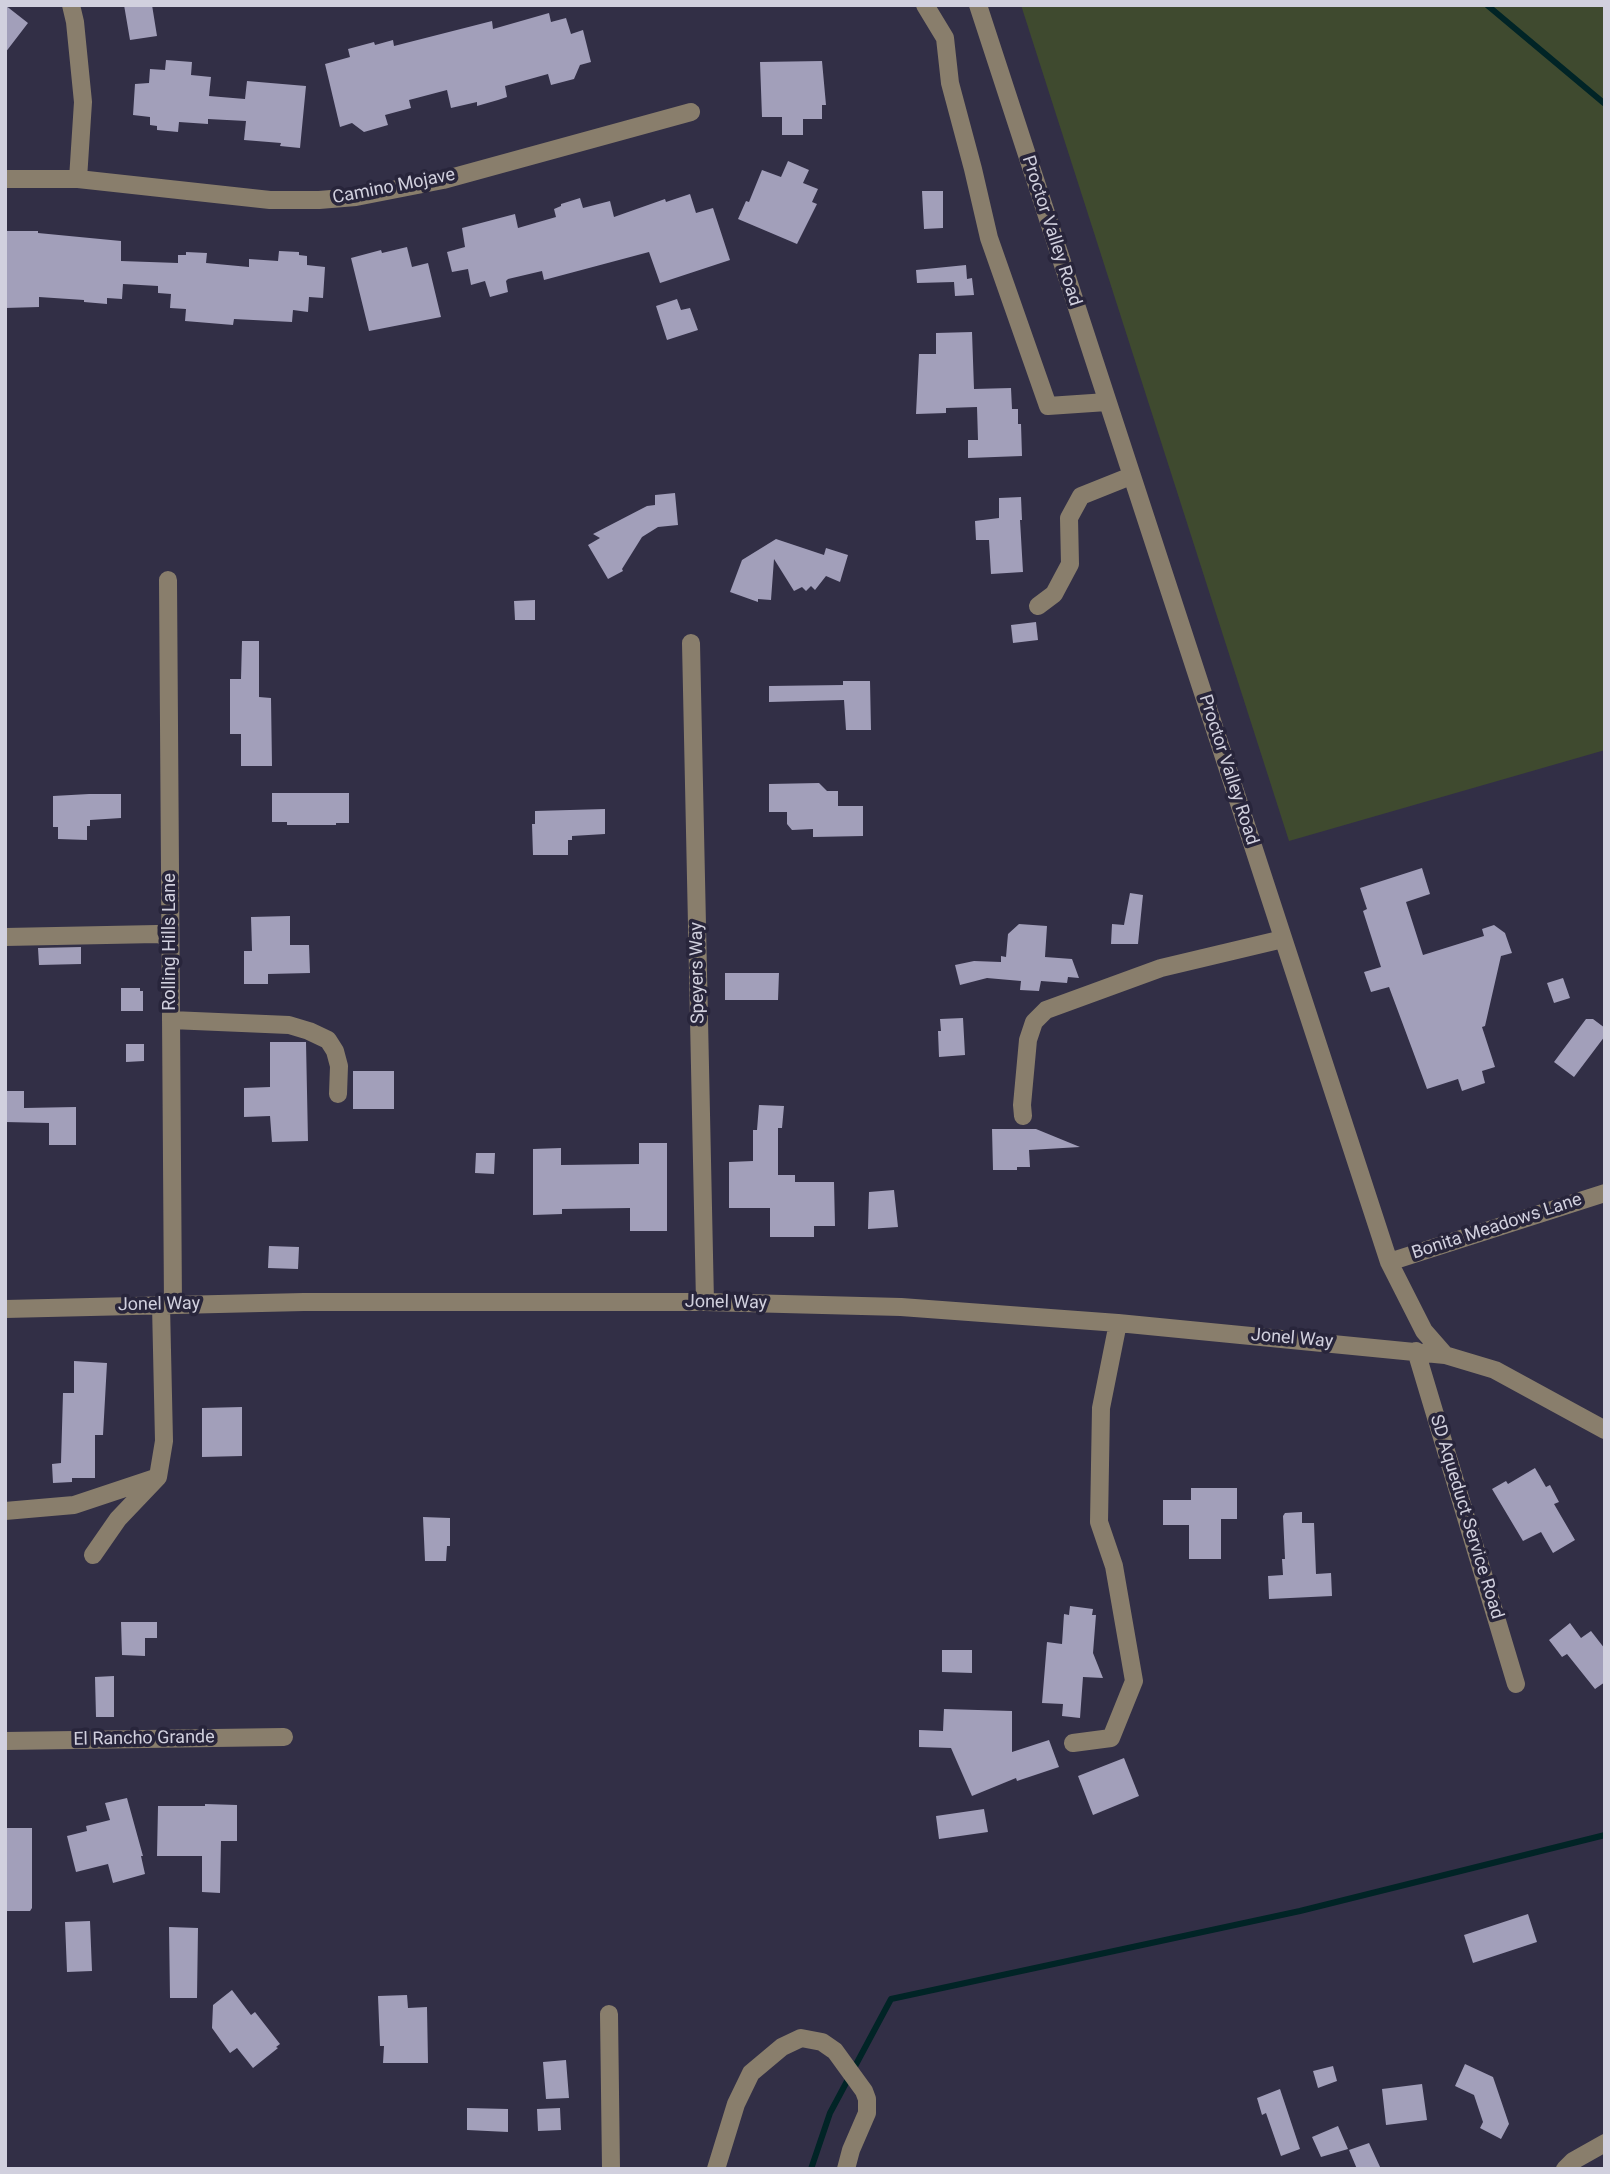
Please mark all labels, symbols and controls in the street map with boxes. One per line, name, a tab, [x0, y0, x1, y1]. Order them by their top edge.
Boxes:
street label: Proctor Valley Road	[1016, 153, 1086, 309]
street label: Camino Mojave	[331, 165, 457, 209]
street label: Proctor Valley Road	[1193, 692, 1263, 848]
street label: Rolling Hills Lane	[159, 873, 181, 1011]
street label: Speyers Way	[686, 922, 710, 1024]
street label: Bonita Meadows Lane	[1409, 1189, 1585, 1265]
street label: Jonel Way	[685, 1291, 767, 1315]
street label: Jonel Way	[118, 1293, 200, 1317]
street label: Jonel Way	[1250, 1325, 1334, 1353]
street label: SD Aqueduct Service Road	[1425, 1412, 1507, 1622]
street label: El Rancho Grande	[73, 1727, 215, 1751]

